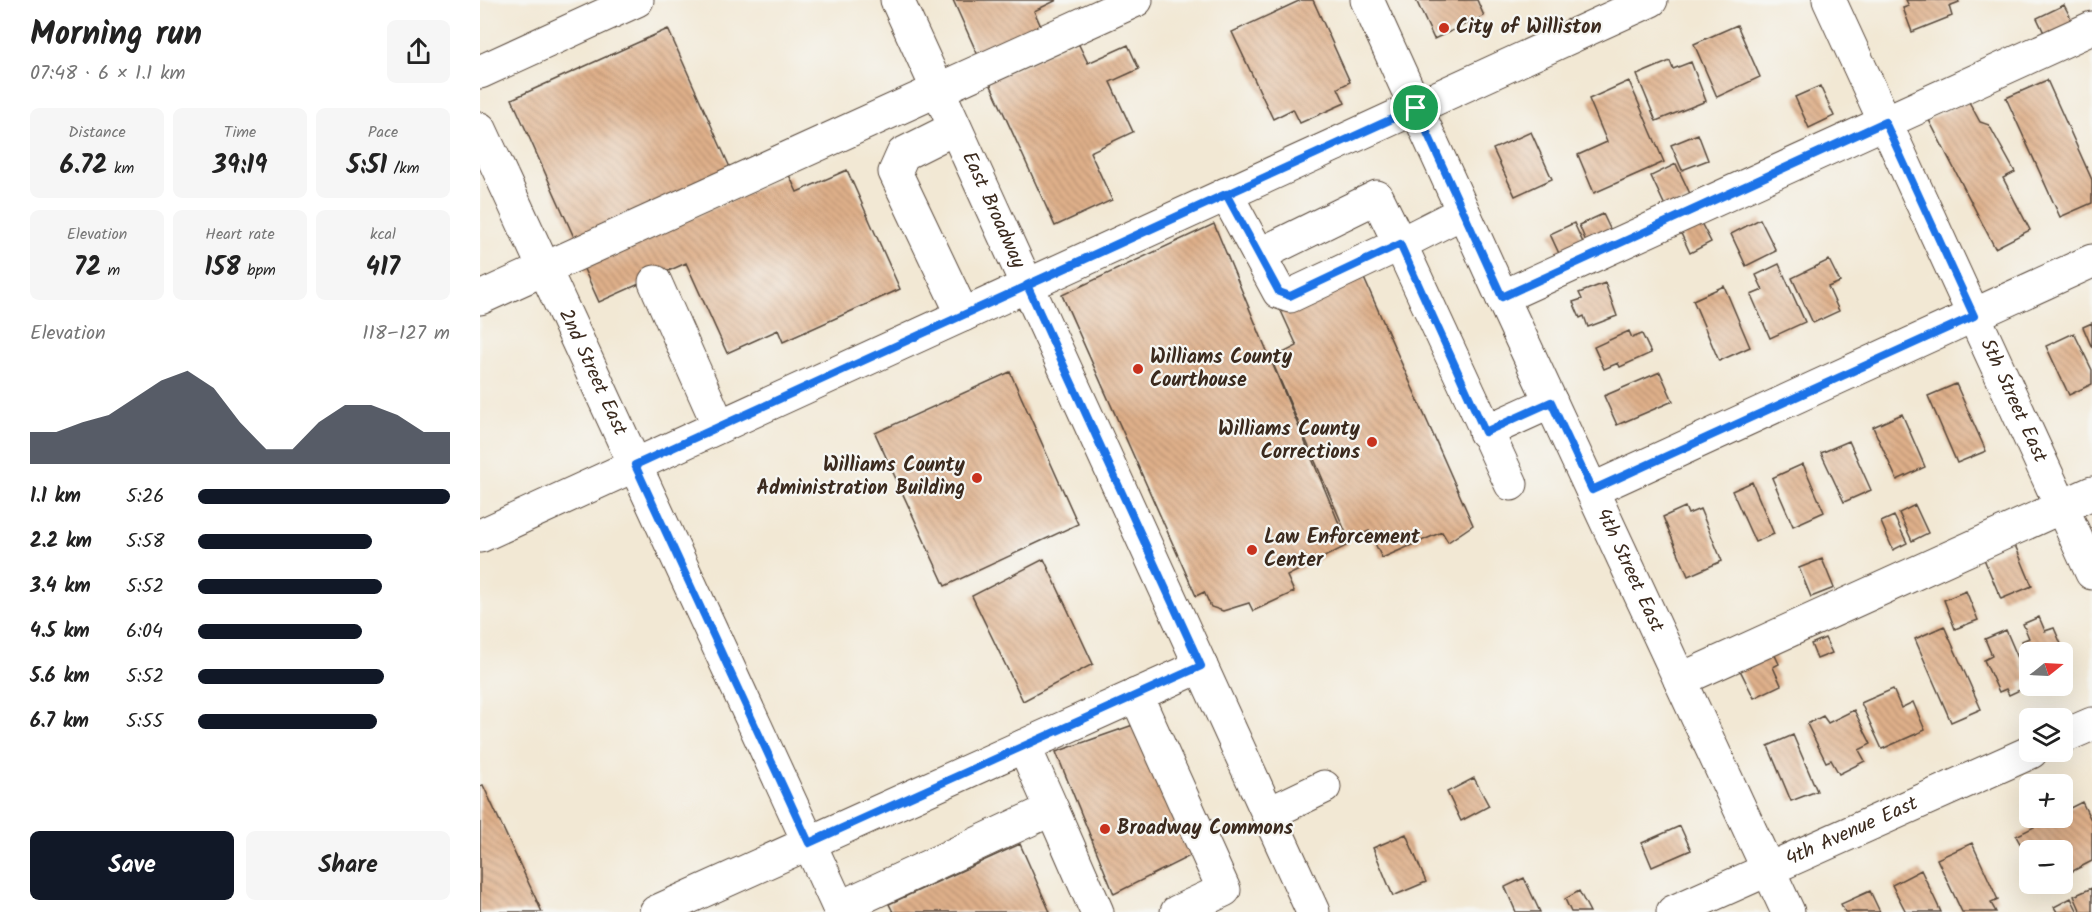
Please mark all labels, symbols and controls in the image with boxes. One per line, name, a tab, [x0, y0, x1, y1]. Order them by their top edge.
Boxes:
text: Morning run	[30, 9, 202, 62]
place label: City of Williston	[1456, 12, 1601, 44]
button: share	[387, 20, 450, 83]
marker: City of Williston	[1437, 21, 1451, 35]
text: 07:48 · 6 × 1.1 km	[30, 58, 186, 90]
pin	[1390, 82, 1441, 133]
icon: arrive	[1399, 91, 1432, 124]
text: Distance	[68, 120, 126, 145]
text: Time	[224, 120, 256, 145]
text: Pace	[368, 120, 398, 145]
text: 6.72	[60, 145, 108, 187]
text: 39:19	[213, 145, 267, 187]
text: 5:51	[347, 145, 387, 187]
street label: East Broadway	[952, 146, 1034, 274]
text: km	[108, 156, 134, 181]
text: /km	[387, 156, 419, 181]
text: Elevation	[67, 222, 127, 247]
text: Heart rate	[205, 222, 275, 247]
text: kcal	[370, 222, 396, 247]
text: 72	[74, 247, 101, 289]
text: 158	[204, 247, 241, 289]
text: 417	[366, 247, 400, 289]
text: m	[101, 258, 120, 283]
text: bpm	[241, 258, 276, 283]
street label: 2nd Street East	[549, 304, 635, 441]
text: Elevation	[30, 318, 106, 350]
text: 118–127 m	[362, 318, 450, 350]
street label: 5th Street East	[1971, 333, 2055, 468]
place label: Williams County Courthouse	[1150, 342, 1293, 397]
marker: Williams County Courthouse	[1131, 362, 1145, 376]
place label: Williams County Corrections	[1218, 414, 1361, 469]
marker: Williams County Corrections	[1365, 435, 1379, 449]
place label: Williams County Administration Building	[756, 450, 966, 505]
marker: Williams County Administration Building	[970, 471, 984, 485]
text: 1.1 km	[30, 481, 81, 513]
text: 5:26	[126, 481, 164, 513]
street label: 4th Street East	[1587, 503, 1672, 638]
place label: Law Enforcement Center	[1264, 522, 1421, 577]
text: 2.2 km	[30, 526, 92, 558]
text: 5:58	[126, 526, 164, 558]
marker: Law Enforcement Center	[1245, 543, 1259, 557]
text: 3.4 km	[30, 571, 91, 603]
text: 5:52	[126, 571, 164, 603]
text: 4.5 km	[30, 616, 90, 648]
text: 6:04	[126, 616, 163, 648]
north arrow	[2019, 642, 2073, 696]
map controls	[2019, 642, 2073, 894]
text: 5.6 km	[30, 661, 90, 693]
text: 5:52	[126, 661, 164, 693]
text: 6.7 km	[30, 706, 89, 738]
text: 5:55	[126, 706, 163, 738]
button: layers	[2019, 708, 2073, 762]
button: +	[2019, 774, 2073, 828]
street label: 4th Avenue East	[1781, 788, 1923, 876]
place label: Broadway Commons	[1117, 813, 1294, 845]
marker: Broadway Commons	[1098, 822, 1112, 836]
button: Save	[30, 831, 234, 900]
button: Share	[246, 831, 450, 900]
button: −	[2019, 840, 2073, 894]

